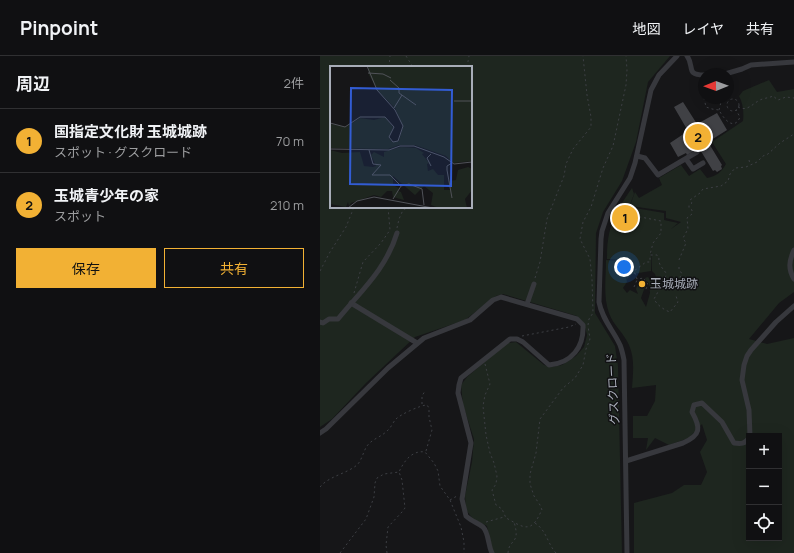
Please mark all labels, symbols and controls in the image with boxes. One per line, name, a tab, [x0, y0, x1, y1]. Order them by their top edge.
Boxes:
text: Pinpoint	[20, 15, 98, 41]
text: 地図	[632, 19, 660, 38]
text: レイヤ	[682, 19, 724, 38]
text: 共有	[746, 19, 774, 38]
inset map	[330, 66, 472, 208]
north arrow	[698, 68, 734, 104]
text: 周辺	[16, 72, 50, 95]
text: 2件	[284, 74, 304, 92]
text: 国指定文化財 玉城城跡	[54, 121, 207, 142]
pin: 2	[685, 122, 711, 152]
text: 1	[26, 132, 32, 150]
text: 70 m	[276, 132, 304, 150]
text: スポット · グスクロード	[54, 143, 192, 161]
text: 玉城青少年の家	[54, 185, 159, 206]
text: 2	[25, 196, 33, 214]
text: 210 m	[270, 196, 304, 214]
pin: 1	[612, 203, 638, 233]
text: スポット	[54, 207, 106, 225]
button: 保存	[16, 248, 156, 288]
button: 共有	[164, 248, 304, 288]
your location	[614, 257, 634, 277]
place label: 玉城城跡	[650, 275, 698, 292]
marker: 玉城城跡	[637, 279, 647, 289]
street label: グスクロード	[602, 353, 623, 425]
map controls	[746, 433, 782, 541]
button: +	[746, 433, 782, 469]
button: −	[746, 469, 782, 505]
button: locate	[746, 505, 782, 541]

